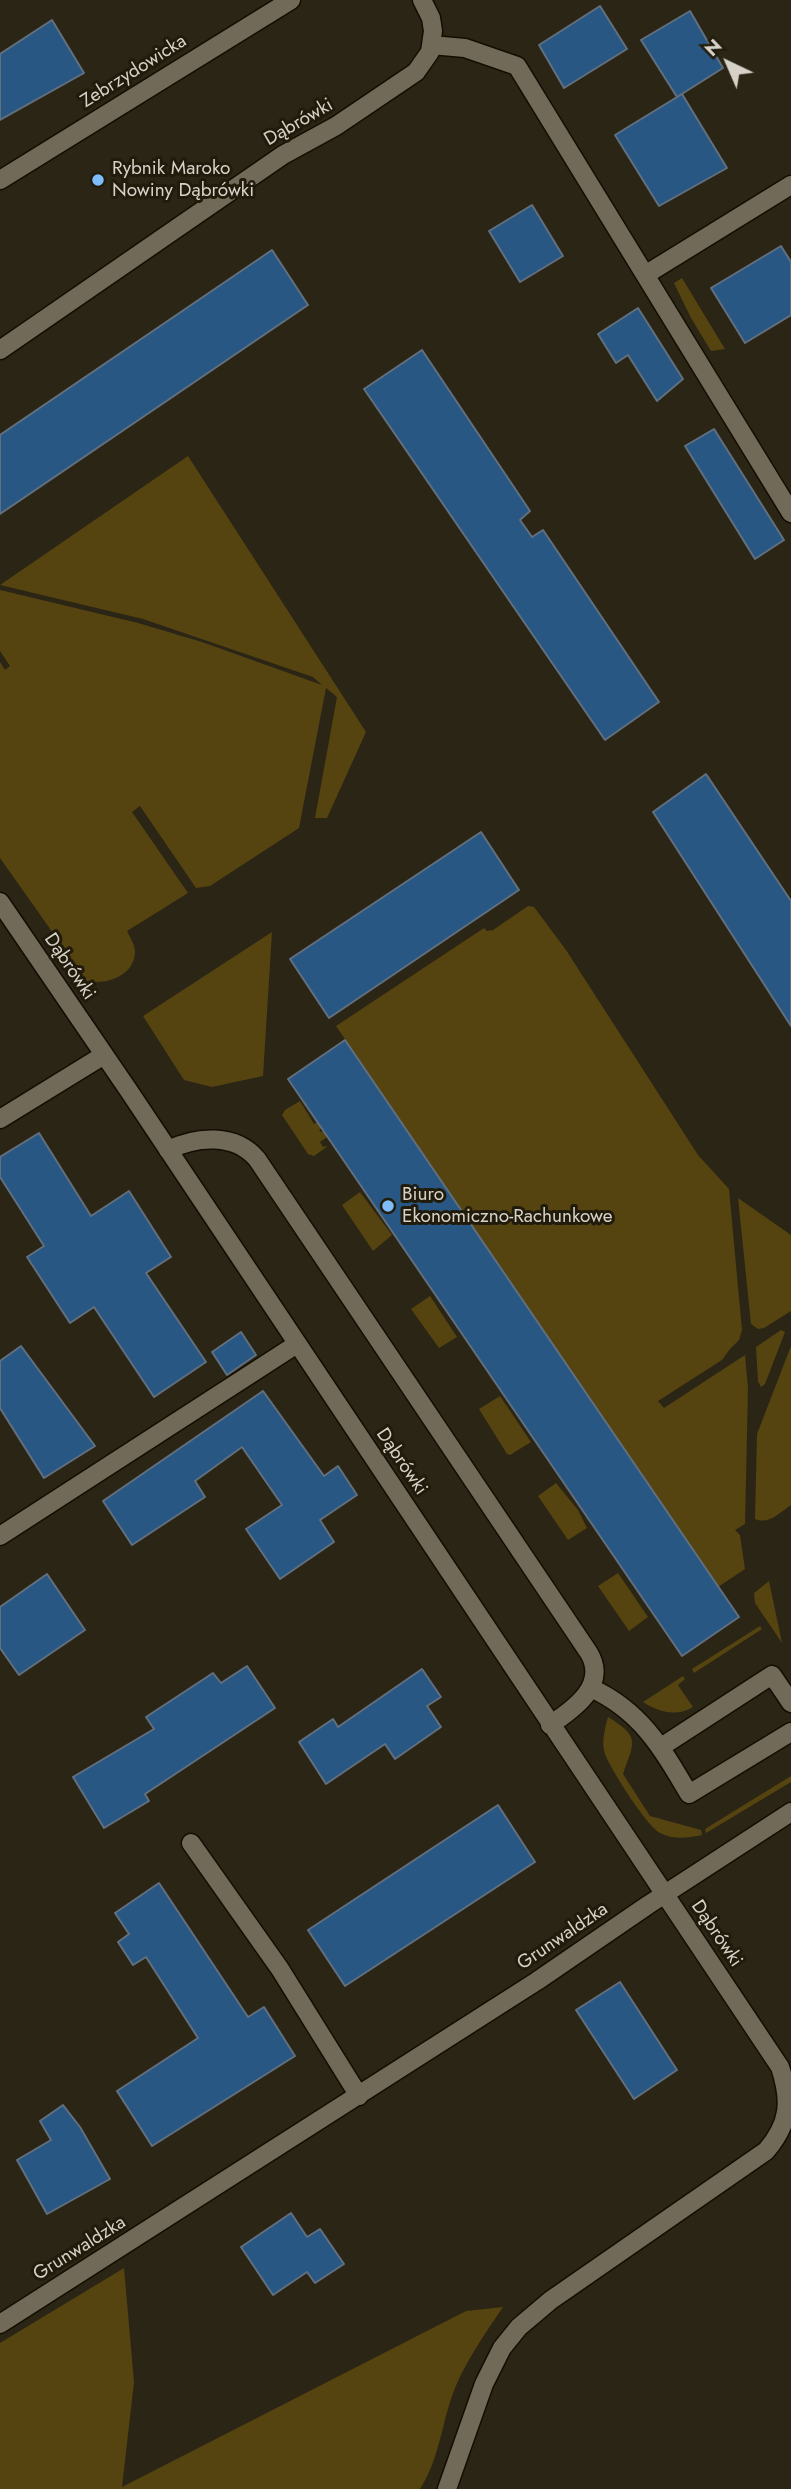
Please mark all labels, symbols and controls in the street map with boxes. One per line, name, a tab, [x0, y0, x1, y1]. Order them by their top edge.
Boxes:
north arrow	[693, 28, 763, 98]
street label: Zebrzydowicka	[77, 30, 191, 114]
text: N	[698, 33, 728, 62]
street label: Dąbrówki	[261, 94, 337, 152]
place label: Rybnik Maroko Nowiny Dąbrówki	[112, 158, 254, 202]
marker: Rybnik Maroko Nowiny Dąbrówki	[90, 172, 106, 188]
street label: Dąbrówki	[38, 929, 100, 1005]
place label: Biuro Ekonomiczno-Rachunkowe	[402, 1184, 613, 1228]
marker: Biuro Ekonomiczno-Rachunkowe	[380, 1198, 396, 1214]
street label: Dąbrówki	[370, 1424, 432, 1500]
street label: Dąbrówki	[685, 1896, 747, 1972]
street label: Grunwaldzka	[513, 1898, 613, 1976]
street label: Grunwaldzka	[30, 2212, 130, 2286]

